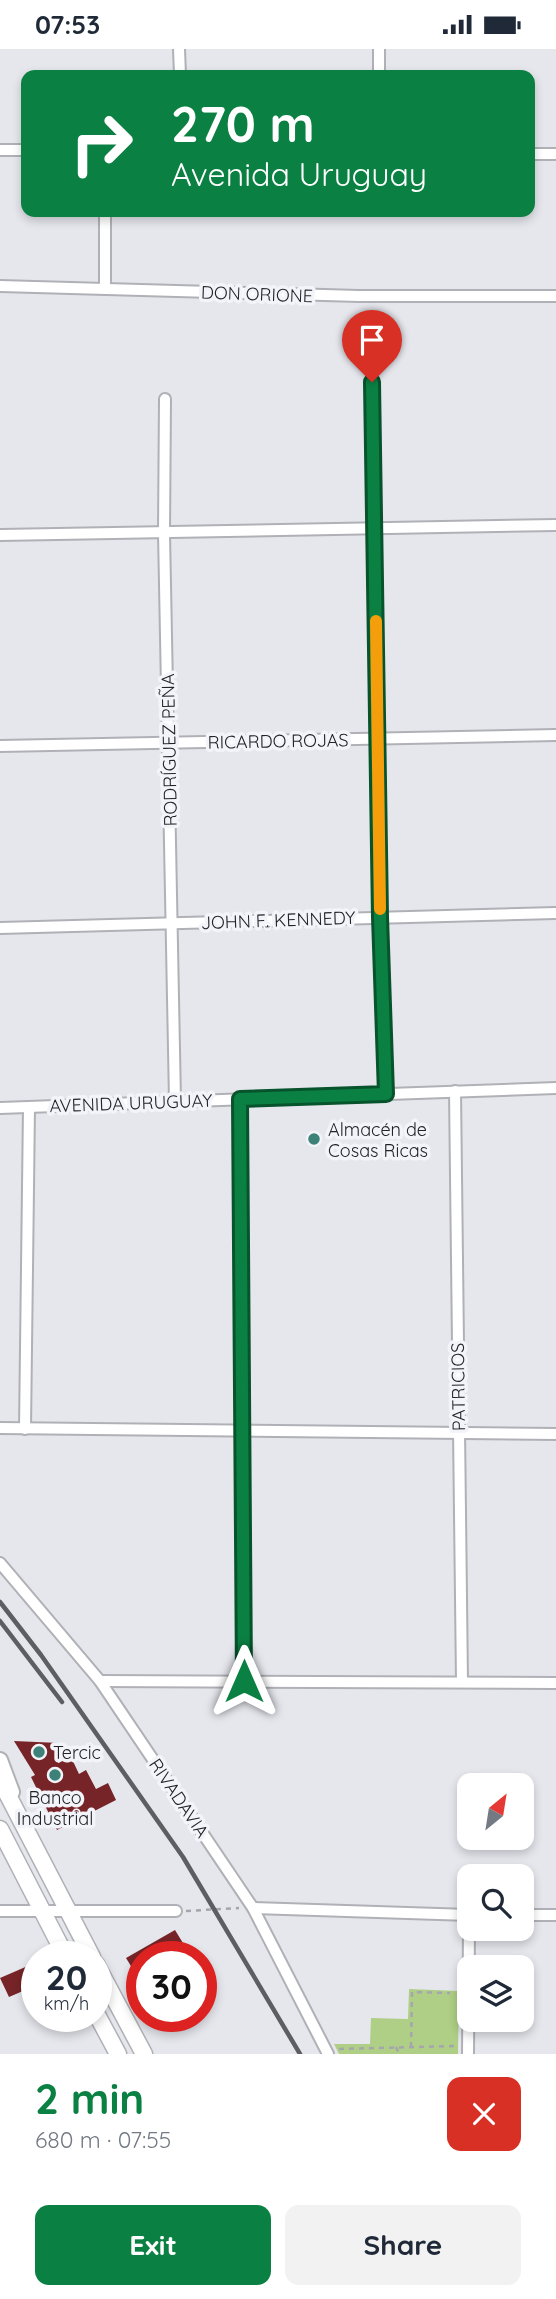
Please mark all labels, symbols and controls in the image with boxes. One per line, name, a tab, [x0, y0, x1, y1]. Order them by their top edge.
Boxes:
text: 07:53	[35, 8, 100, 41]
text: 270 m	[171, 93, 315, 154]
icon: right	[56, 98, 147, 189]
text: Avenida Uruguay	[171, 154, 427, 194]
street label: DON ORIONE	[201, 281, 313, 307]
pin	[342, 310, 402, 382]
icon: arrive	[353, 321, 391, 359]
street label: RODRÍGUEZ PEÑA	[156, 673, 182, 827]
street label: RICARDO ROJAS	[207, 728, 349, 754]
street label: JOHN F. KENNEDY	[200, 906, 356, 934]
street label: AVENIDA URUGUAY	[49, 1089, 213, 1117]
place label: Almacén de Cosas Ricas	[328, 1118, 428, 1162]
marker: Almacén de Cosas Ricas	[306, 1131, 322, 1147]
street label: PATRICIOS	[446, 1343, 470, 1431]
position arrow	[207, 1644, 281, 1718]
place label: Tercic	[53, 1741, 101, 1764]
marker: Tercic	[31, 1744, 47, 1760]
street label: RIVADAVIA	[144, 1754, 214, 1842]
marker: Banco Industrial	[47, 1767, 63, 1783]
north arrow	[457, 1773, 534, 1850]
map controls	[457, 1773, 534, 2032]
place label: Banco Industrial	[17, 1786, 93, 1830]
button: search	[457, 1864, 534, 1941]
speed limit sign: 30	[126, 1941, 217, 2032]
text: 20	[46, 1955, 87, 1999]
button: layers	[457, 1955, 534, 2032]
text: km/h	[44, 1992, 89, 2015]
text: 2 min	[35, 2072, 144, 2125]
button: close	[447, 2077, 521, 2151]
text: 680 m · 07:55	[35, 2125, 171, 2154]
button: Exit	[35, 2205, 271, 2285]
button: Share	[285, 2205, 521, 2285]

